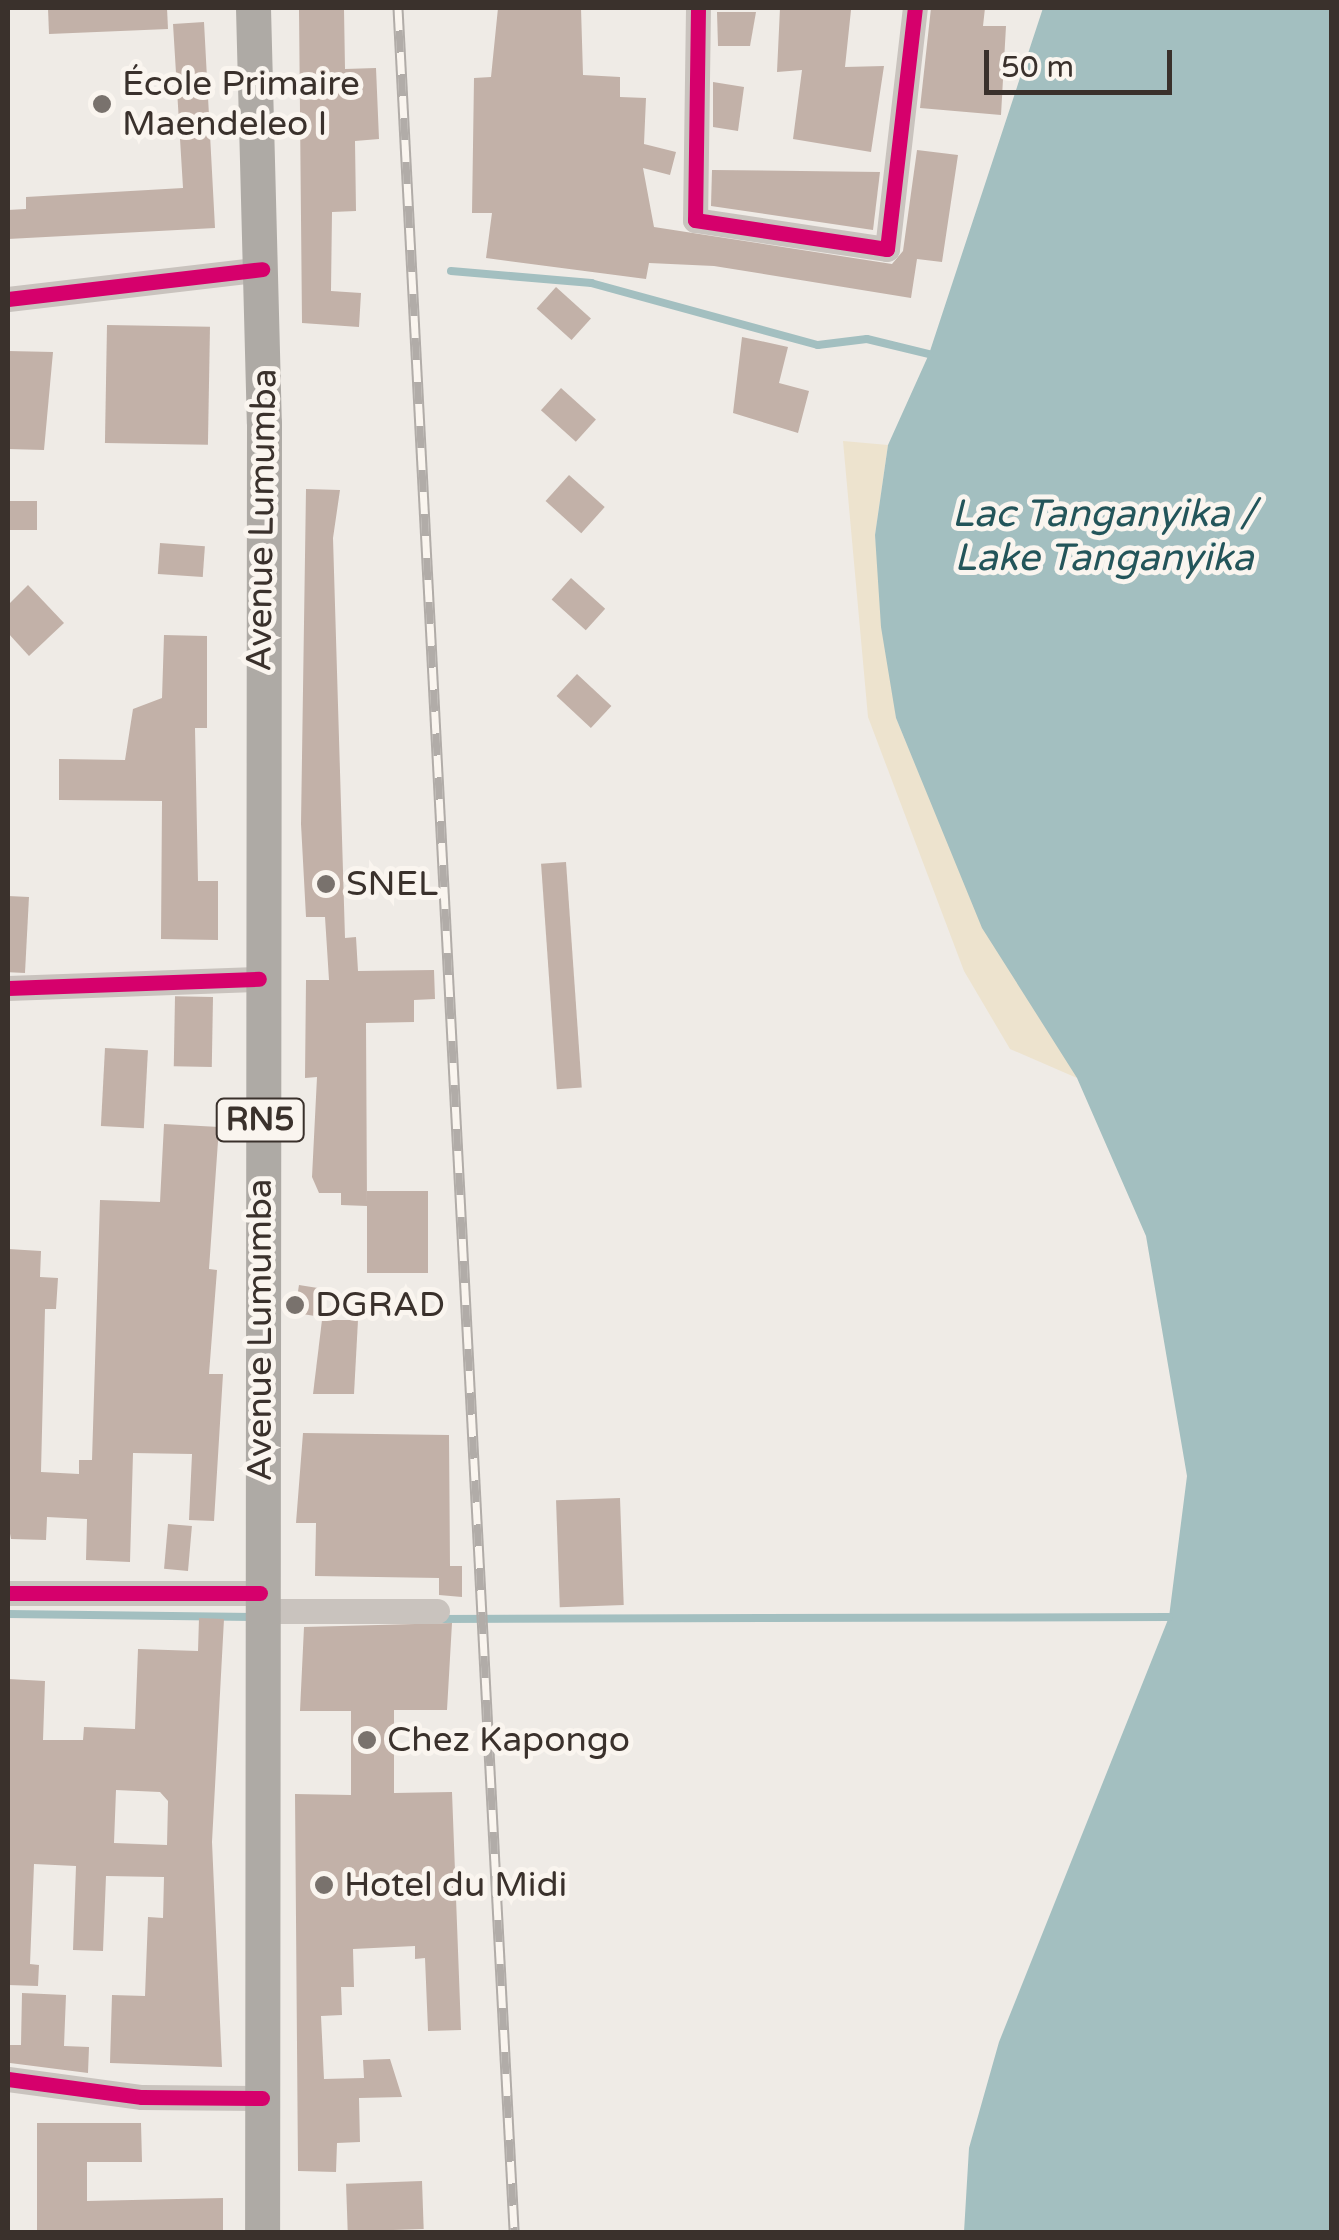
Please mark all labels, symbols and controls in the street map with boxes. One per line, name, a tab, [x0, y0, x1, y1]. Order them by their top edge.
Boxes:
scale bar	[989, 30, 1176, 92]
text: 50 m	[1001, 49, 1074, 86]
place label: École Primaire Maendeleo I	[122, 63, 360, 145]
marker: École Primaire Maendeleo I	[91, 93, 113, 115]
street label: Avenue Lumumba	[238, 368, 286, 672]
water label: Lac Tanganyika / Lake Tanganyika	[952, 492, 1256, 582]
place label: SNEL	[346, 863, 438, 905]
marker: SNEL	[315, 873, 337, 895]
road number: RN5	[215, 1093, 305, 1147]
street label: Avenue Lumumba	[239, 1178, 281, 1482]
place label: DGRAD	[315, 1284, 445, 1326]
marker: DGRAD	[284, 1294, 306, 1316]
place label: Chez Kapongo	[387, 1719, 630, 1761]
marker: Chez Kapongo	[356, 1729, 378, 1751]
place label: Hotel du Midi	[344, 1864, 567, 1906]
marker: Hotel du Midi	[313, 1874, 335, 1896]

